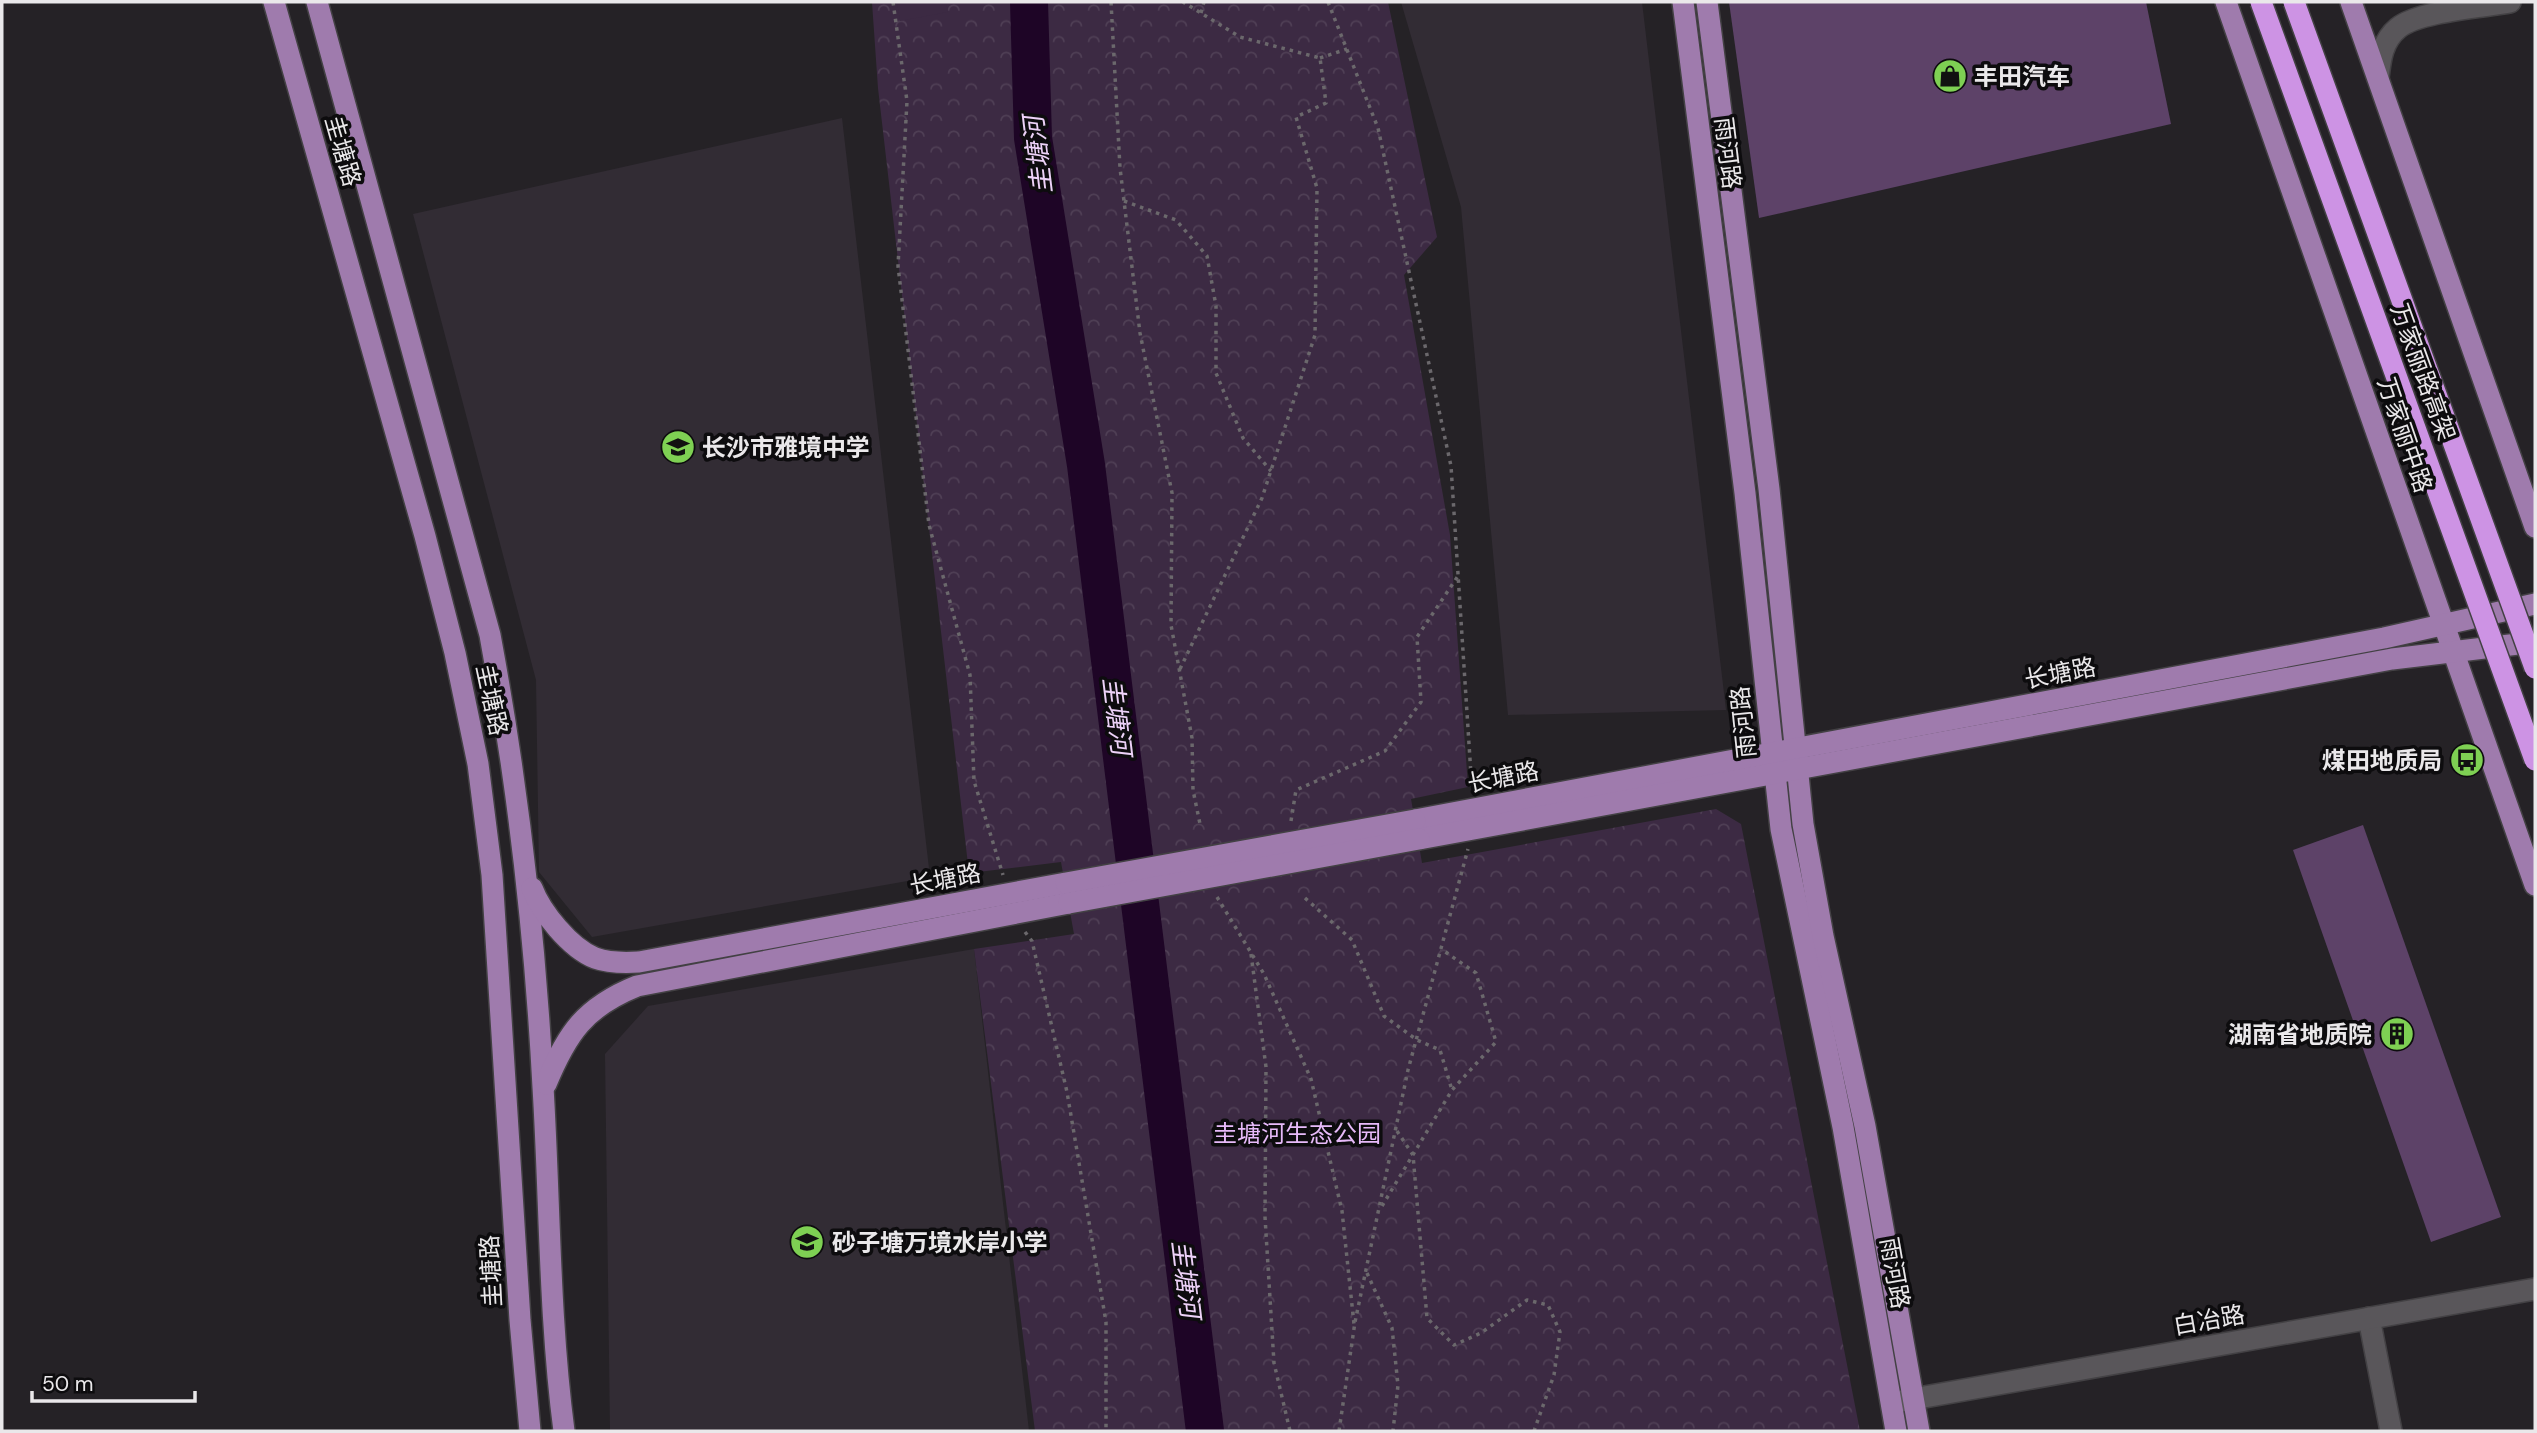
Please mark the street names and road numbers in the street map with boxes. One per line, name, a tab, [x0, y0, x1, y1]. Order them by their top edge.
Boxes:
street label: 圭塘路	[318, 112, 368, 190]
street label: 雨河路	[1708, 115, 1748, 191]
street label: 万家丽路高架	[2384, 299, 2462, 445]
street label: 万家丽中路	[2371, 373, 2439, 497]
street label: 长塘路	[2022, 651, 2098, 695]
street label: 圭塘路	[469, 662, 515, 738]
street label: 雨河路	[1724, 685, 1762, 759]
street label: 长塘路	[1465, 755, 1541, 799]
street label: 长塘路	[907, 857, 983, 901]
street label: 圭塘路	[474, 1234, 508, 1308]
street label: 雨河路	[1873, 1235, 1917, 1311]
street label: 白冶路	[2171, 1298, 2247, 1342]

